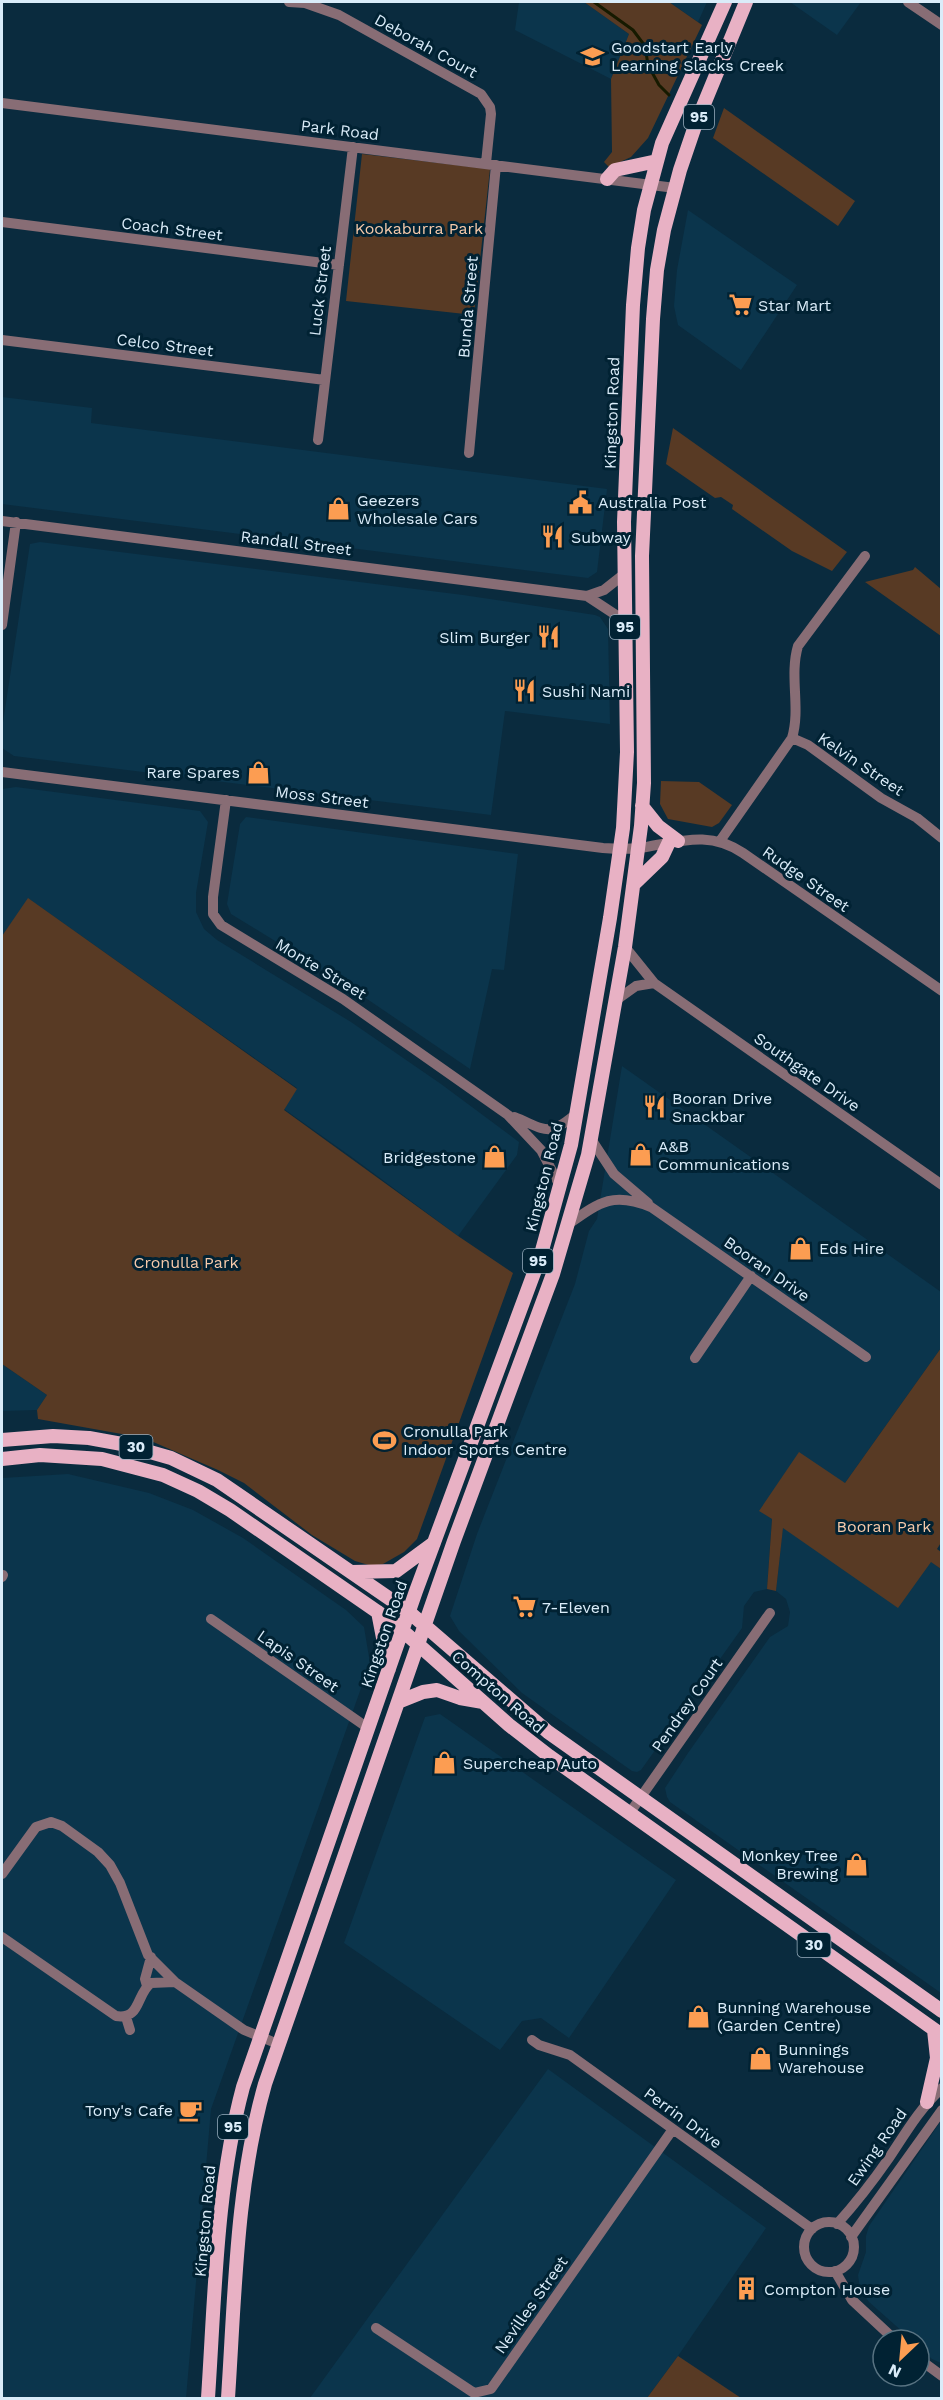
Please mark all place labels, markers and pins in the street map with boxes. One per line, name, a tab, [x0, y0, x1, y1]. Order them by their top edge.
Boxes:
place label: Goodstart Early Learning Slacks Creek	[611, 38, 784, 75]
school or university icon: Goodstart Early Learning Slacks Creek	[580, 43, 606, 69]
supermarket icon: Star Mart	[727, 292, 753, 318]
place label: Star Mart	[758, 296, 831, 315]
public building icon: Australia Post	[567, 489, 593, 515]
place label: Geezers Wholesale Cars	[357, 491, 478, 528]
place label: Australia Post	[598, 493, 707, 512]
shop icon: Geezers Wholesale Cars	[326, 496, 352, 522]
restaurant icon: Subway	[540, 524, 566, 550]
place label: Subway	[571, 528, 632, 547]
restaurant icon: Slim Burger	[535, 624, 561, 650]
place label: Slim Burger	[439, 628, 530, 647]
restaurant icon: Sushi Nami	[511, 678, 537, 704]
place label: Sushi Nami	[542, 682, 630, 701]
shop icon: Rare Spares	[245, 759, 271, 785]
place label: Rare Spares	[146, 763, 240, 782]
place label: Booran Drive Snackbar	[672, 1089, 772, 1126]
restaurant icon: Booran Drive Snackbar	[641, 1094, 667, 1120]
place label: A&B Communications	[658, 1137, 790, 1174]
shop icon: A&B Communications	[627, 1142, 653, 1168]
shop icon: Bridgestone	[481, 1144, 507, 1170]
place label: Bridgestone	[383, 1148, 476, 1167]
shop icon: Eds Hire	[788, 1235, 814, 1261]
place label: Eds Hire	[819, 1239, 884, 1258]
place label: Cronulla Park Indoor Sports Centre	[403, 1422, 567, 1459]
sports icon: Cronulla Park Indoor Sports Centre	[372, 1427, 398, 1453]
supermarket icon: 7-Eleven	[511, 1594, 537, 1620]
place label: 7-Eleven	[542, 1598, 610, 1617]
shop icon: Supercheap Auto	[432, 1750, 458, 1776]
place label: Supercheap Auto	[463, 1754, 597, 1773]
place label: Monkey Tree Brewing	[741, 1846, 838, 1883]
shop icon: Monkey Tree Brewing	[843, 1851, 869, 1877]
place label: Bunning Warehouse (Garden Centre)	[717, 1998, 871, 2035]
shop icon: Bunning Warehouse (Garden Centre)	[686, 2003, 712, 2029]
place label: Bunnings Warehouse	[778, 2040, 864, 2077]
shop icon: Bunnings Warehouse	[747, 2045, 773, 2071]
cafe icon: Tony's Cafe	[178, 2097, 204, 2123]
place label: Tony's Cafe	[85, 2101, 173, 2120]
building icon: Compton House	[733, 2276, 759, 2302]
place label: Compton House	[764, 2280, 890, 2299]

